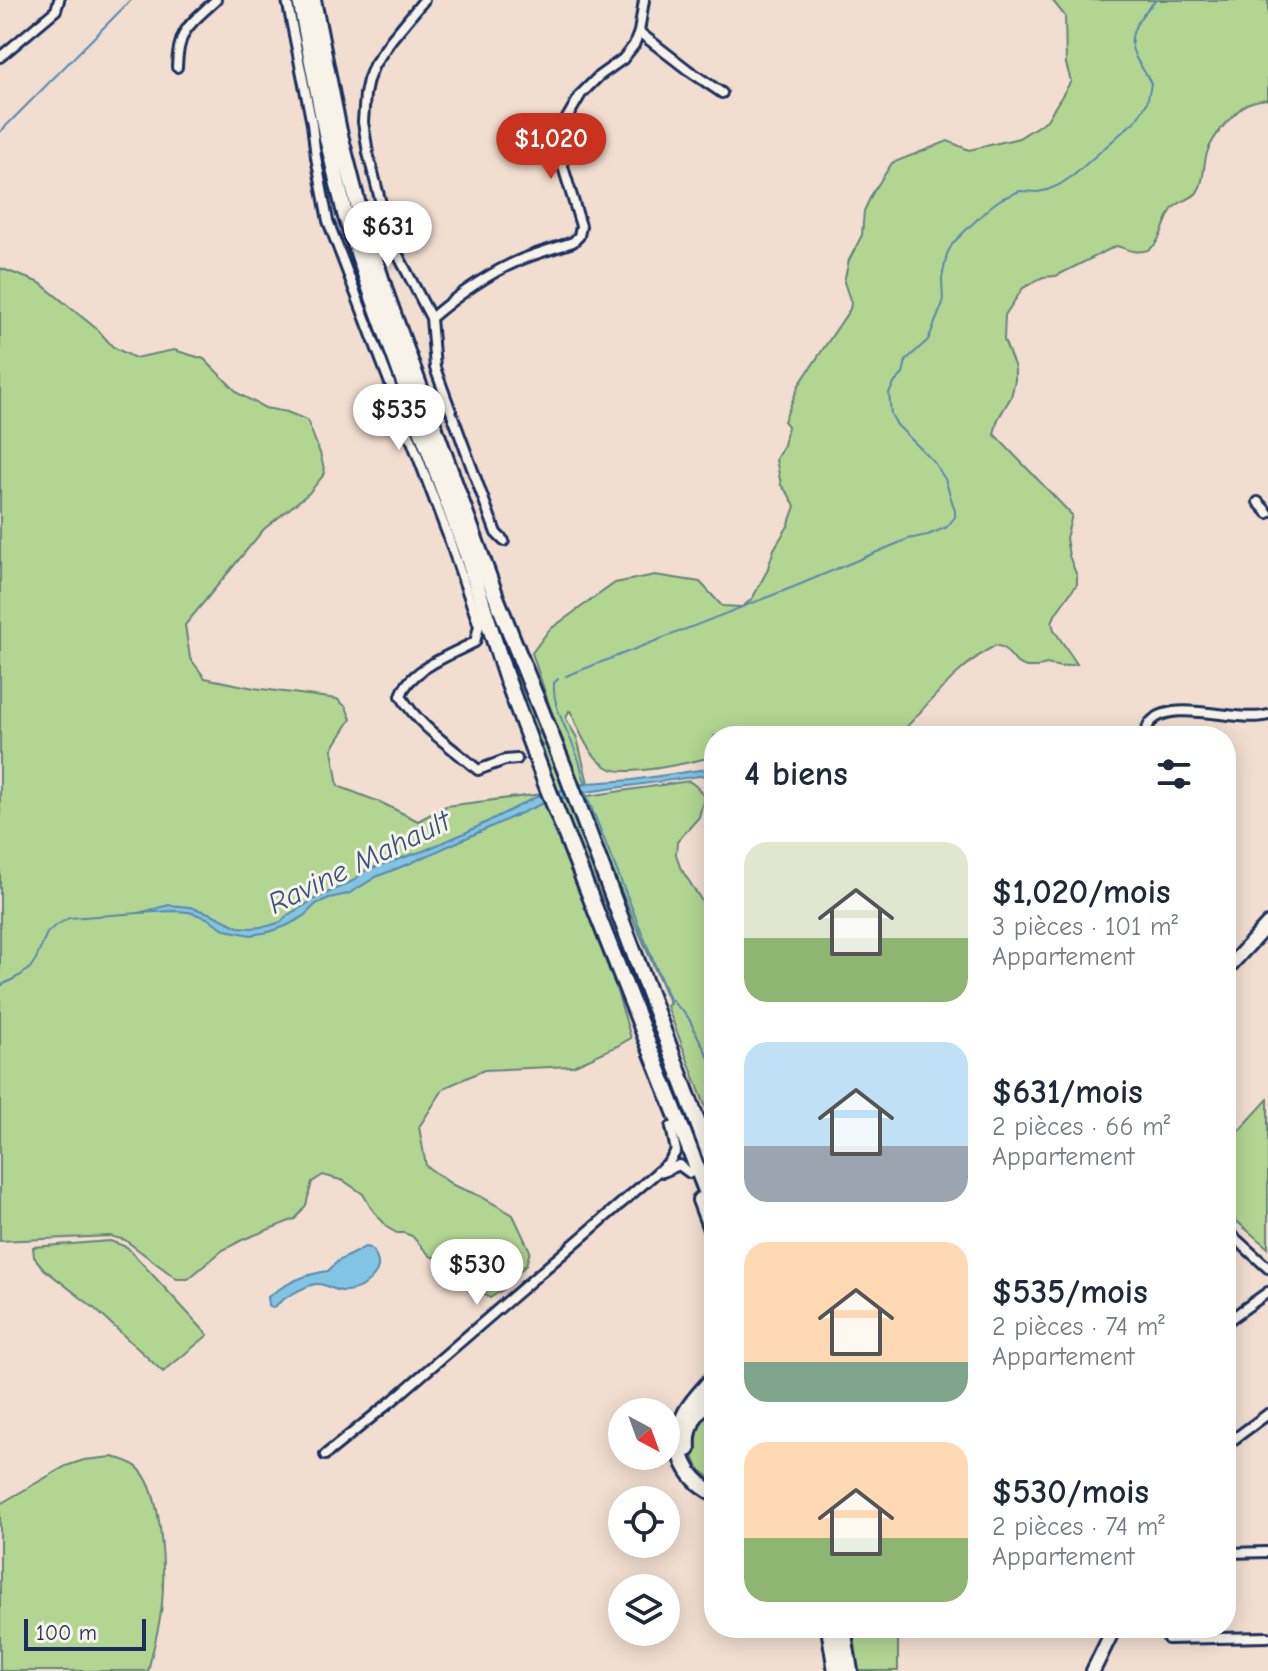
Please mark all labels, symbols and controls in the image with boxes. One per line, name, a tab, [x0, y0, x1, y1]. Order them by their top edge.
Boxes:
pin: $1,020	[486, 113, 616, 181]
text: $1,020	[514, 124, 588, 154]
pin: $631	[341, 201, 435, 269]
text: $631	[362, 212, 414, 242]
pin: $535	[352, 384, 446, 452]
text: $535	[371, 395, 427, 425]
icon: filters	[1152, 752, 1196, 796]
text: 4 biens	[744, 754, 848, 794]
water label: Ravine Mahault	[262, 802, 458, 922]
text: $1,020/mois	[992, 872, 1170, 912]
icon: home	[808, 874, 904, 970]
text: 3 pièces · 101 m²	[992, 912, 1178, 942]
text: Appartement	[992, 942, 1135, 972]
text: $631/mois	[992, 1072, 1143, 1112]
icon: home	[808, 1074, 904, 1170]
text: 2 pièces · 66 m²	[992, 1112, 1170, 1142]
text: Appartement	[992, 1142, 1135, 1172]
pin: $530	[430, 1239, 524, 1307]
text: $530	[448, 1250, 506, 1280]
text: $535/mois	[992, 1272, 1148, 1312]
icon: home	[808, 1274, 904, 1370]
text: 2 pièces · 74 m²	[992, 1312, 1165, 1342]
text: Appartement	[992, 1342, 1135, 1372]
north arrow	[608, 1398, 680, 1470]
map controls	[608, 1398, 680, 1646]
text: $530/mois	[992, 1472, 1149, 1512]
icon: home	[808, 1474, 904, 1570]
button: locate	[608, 1486, 680, 1558]
text: 2 pièces · 74 m²	[992, 1512, 1165, 1542]
text: Appartement	[992, 1542, 1135, 1572]
button: layers	[608, 1574, 680, 1646]
scale bar	[24, 1615, 146, 1651]
text: 100 m	[36, 1620, 97, 1646]

